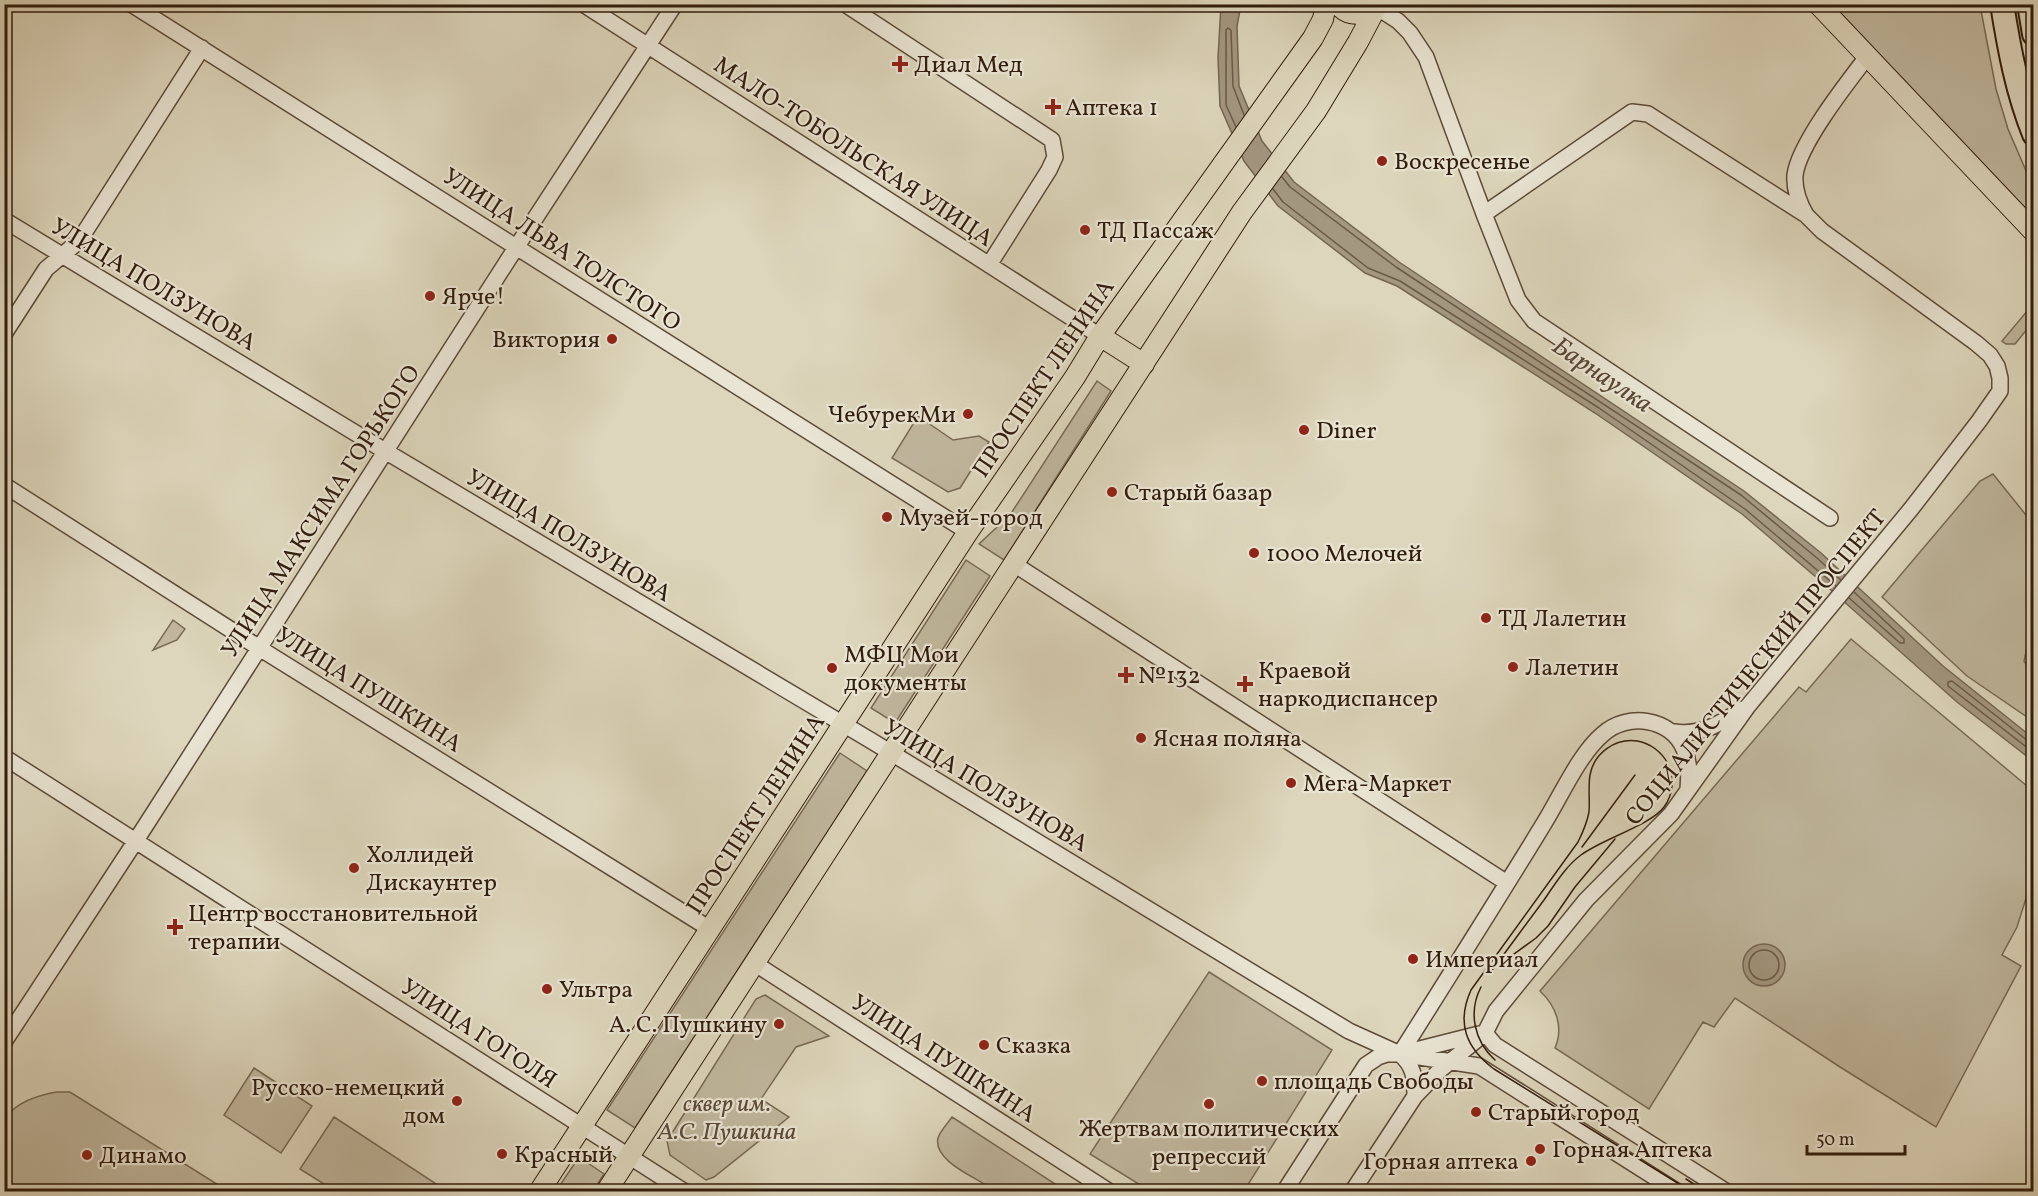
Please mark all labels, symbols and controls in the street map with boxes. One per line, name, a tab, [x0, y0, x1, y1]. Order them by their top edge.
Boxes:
street label: МАЛО-ТОБОЛЬСКАЯ УЛИЦА	[706, 49, 1000, 256]
place label: Диал Мед	[914, 49, 1023, 83]
marker: Диал Мед	[891, 55, 909, 73]
place label: Аптека 1	[1065, 92, 1158, 126]
marker: Аптека 1	[1046, 100, 1060, 114]
place label: Воскресенье	[1394, 146, 1530, 180]
marker: Воскресенье	[1375, 154, 1389, 168]
street label: УЛИЦА ЛЬВА ТОЛСТОГО	[435, 161, 687, 341]
street label: УЛИЦА ПОЛЗУНОВА	[44, 211, 262, 361]
place label: ТД Пассаж	[1097, 215, 1214, 249]
marker: ТД Пассаж	[1078, 223, 1092, 237]
street label: ПРОСПЕКТ ЛЕНИНА	[965, 273, 1124, 485]
place label: Ярче!	[442, 281, 505, 315]
marker: Ярче!	[423, 289, 437, 303]
place label: Виктория	[492, 324, 600, 358]
water label: Барнаулка	[1545, 329, 1659, 422]
marker: Виктория	[605, 332, 619, 346]
street label: УЛИЦА МАКСИМА ГОРЬКОГО	[214, 359, 429, 665]
place label: ЧебурекМи	[828, 399, 956, 433]
marker: ЧебурекМи	[961, 407, 975, 421]
place label: Diner	[1316, 415, 1377, 449]
marker: Diner	[1297, 423, 1311, 437]
street label: УЛИЦА ПОЛЗУНОВА	[459, 462, 677, 612]
place label: Старый базар	[1124, 477, 1272, 511]
marker: Старый базар	[1105, 485, 1119, 499]
place label: Музей-город	[899, 502, 1043, 536]
street label: СОЦИАЛИСТИЧЕСКИЙ ПРОСПЕКТ	[1618, 503, 1895, 834]
marker: Музей-город	[880, 510, 894, 524]
place label: 1000 Мелочей	[1266, 538, 1422, 572]
marker: 1000 Мелочей	[1247, 546, 1261, 560]
place label: ТД Лалетин	[1498, 603, 1627, 637]
marker: ТД Лалетин	[1479, 611, 1493, 625]
street label: УЛИЦА ПУШКИНА	[268, 619, 468, 762]
place label: МФЦ Мои документы	[844, 639, 967, 701]
place label: Лалетин	[1525, 652, 1619, 686]
place label: Краевой наркодиспансер	[1258, 655, 1438, 717]
place label: №132	[1138, 660, 1201, 694]
marker: Лалетин	[1506, 660, 1520, 674]
marker: МФЦ Мои документы	[825, 661, 839, 675]
marker: №132	[1119, 668, 1133, 682]
marker: Краевой наркодиспансер	[1236, 675, 1254, 693]
street label: ПРОСПЕКТ ЛЕНИНА	[679, 708, 834, 922]
street label: УЛИЦА ПОЛЗУНОВА	[876, 712, 1094, 862]
place label: Ясная поляна	[1153, 723, 1302, 757]
marker: Ясная поляна	[1134, 731, 1148, 745]
place label: Мега-Маркет	[1303, 768, 1451, 802]
marker: Мега-Маркет	[1284, 776, 1298, 790]
place label: Холлидей Дискаунтер	[366, 839, 497, 901]
marker: Холлидей Дискаунтер	[347, 861, 361, 875]
place label: Центр восстановительной терапии	[188, 898, 478, 960]
marker: Центр восстановительной терапии	[166, 918, 184, 936]
place label: Империал	[1425, 944, 1538, 978]
marker: Империал	[1406, 952, 1420, 966]
street label: УЛИЦА ГОГОЛЯ	[393, 971, 563, 1098]
place label: Ультра	[559, 974, 633, 1008]
marker: Ультра	[540, 982, 554, 996]
street label: УЛИЦА ПУШКИНА	[844, 987, 1042, 1132]
place label: А. С. Пушкину	[609, 1009, 767, 1043]
marker: А. С. Пушкину	[772, 1017, 786, 1031]
place label: Сказка	[996, 1030, 1072, 1064]
marker: Сказка	[977, 1038, 991, 1052]
place label: площадь Свободы	[1274, 1066, 1474, 1100]
place label: Русско-немецкий дом	[251, 1072, 445, 1134]
marker: площадь Свободы	[1255, 1074, 1269, 1088]
park label: сквер им. А.С. Пушкина	[657, 1088, 796, 1150]
marker: Русско-немецкий дом	[450, 1094, 464, 1108]
marker: Жертвам политических репрессий	[1202, 1097, 1216, 1111]
place label: Старый город	[1488, 1097, 1640, 1131]
marker: Старый город	[1469, 1105, 1483, 1119]
place label: Жертвам политических репрессий	[1079, 1113, 1339, 1175]
scale bar	[1807, 1118, 1904, 1156]
text: 50 m	[1816, 1128, 1855, 1153]
place label: Горная Аптека	[1552, 1134, 1713, 1168]
place label: Красный	[514, 1139, 613, 1173]
place label: Динамо	[99, 1140, 187, 1174]
marker: Горная Аптека	[1533, 1142, 1547, 1156]
place label: Горная аптека	[1363, 1146, 1519, 1180]
marker: Красный	[495, 1147, 509, 1161]
marker: Динамо	[80, 1148, 94, 1162]
marker: Горная аптека	[1524, 1154, 1538, 1168]

